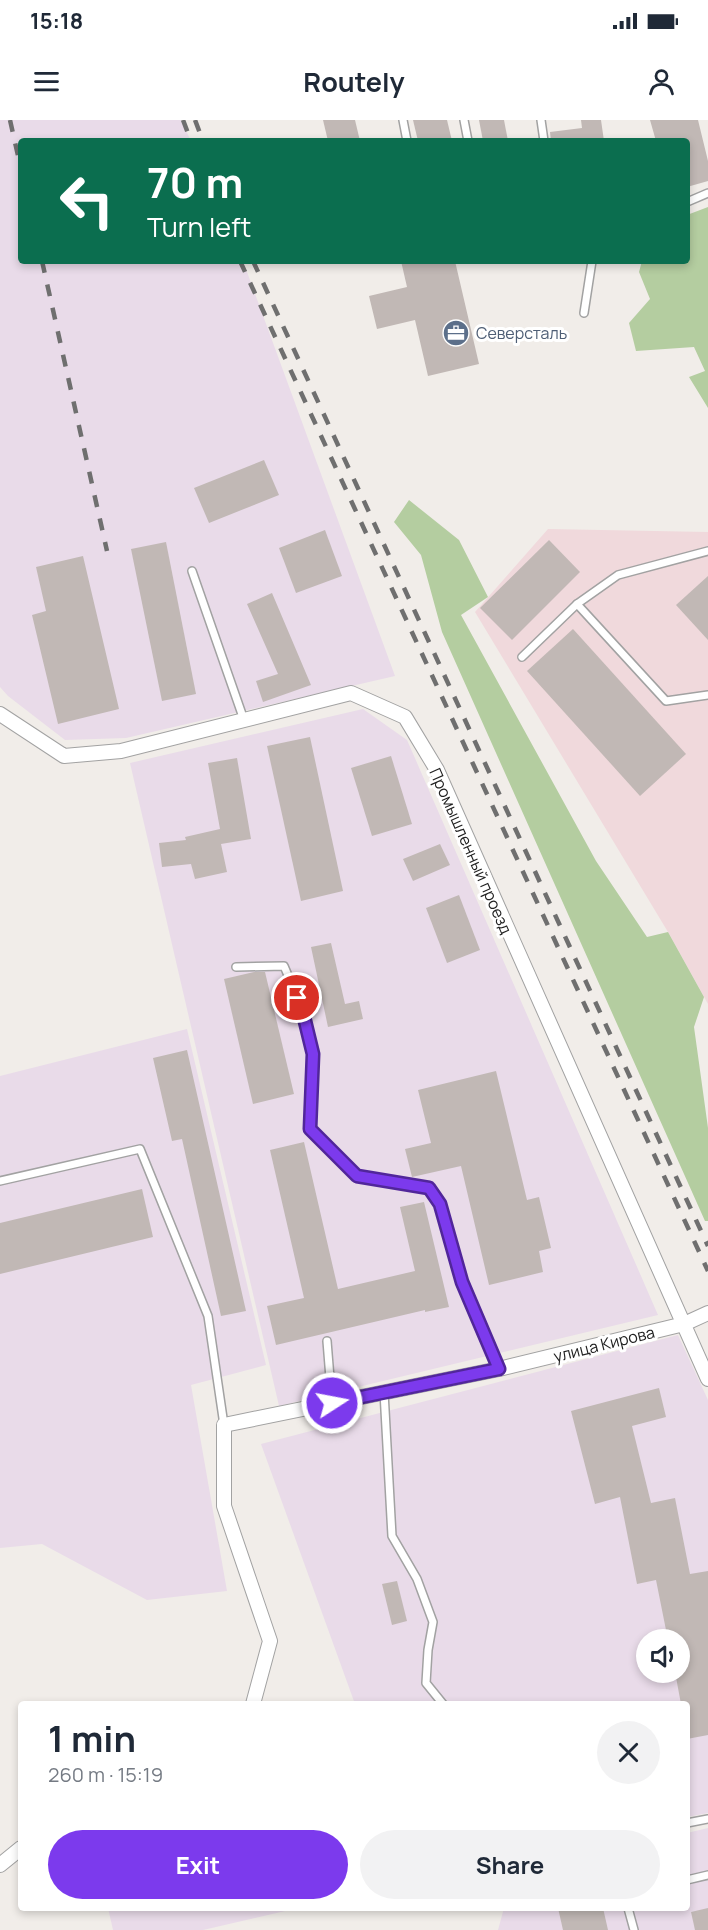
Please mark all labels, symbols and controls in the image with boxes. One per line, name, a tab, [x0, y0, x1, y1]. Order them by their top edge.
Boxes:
text: 15:18	[30, 6, 83, 36]
text: Routely	[303, 63, 405, 100]
icon: menu	[30, 65, 63, 98]
icon: person	[645, 65, 678, 98]
text: 70 m	[147, 153, 243, 211]
icon: left	[48, 162, 126, 240]
text: Turn left	[147, 208, 251, 245]
office icon: Северсталь	[441, 318, 471, 348]
place label: Северсталь	[476, 322, 567, 344]
street label: Промышленный проезд	[425, 765, 518, 938]
pin	[271, 972, 322, 1023]
icon: arrive	[280, 981, 313, 1014]
street label: улица Кирова	[551, 1321, 657, 1367]
position arrow	[300, 1371, 364, 1435]
map controls	[636, 1629, 690, 1683]
button: sound	[636, 1629, 690, 1683]
text: 1 min	[48, 1714, 136, 1763]
button: close	[597, 1721, 660, 1784]
text: 260 m · 15:19	[48, 1761, 163, 1788]
button: Exit	[48, 1830, 348, 1899]
button: Share	[360, 1830, 660, 1899]

